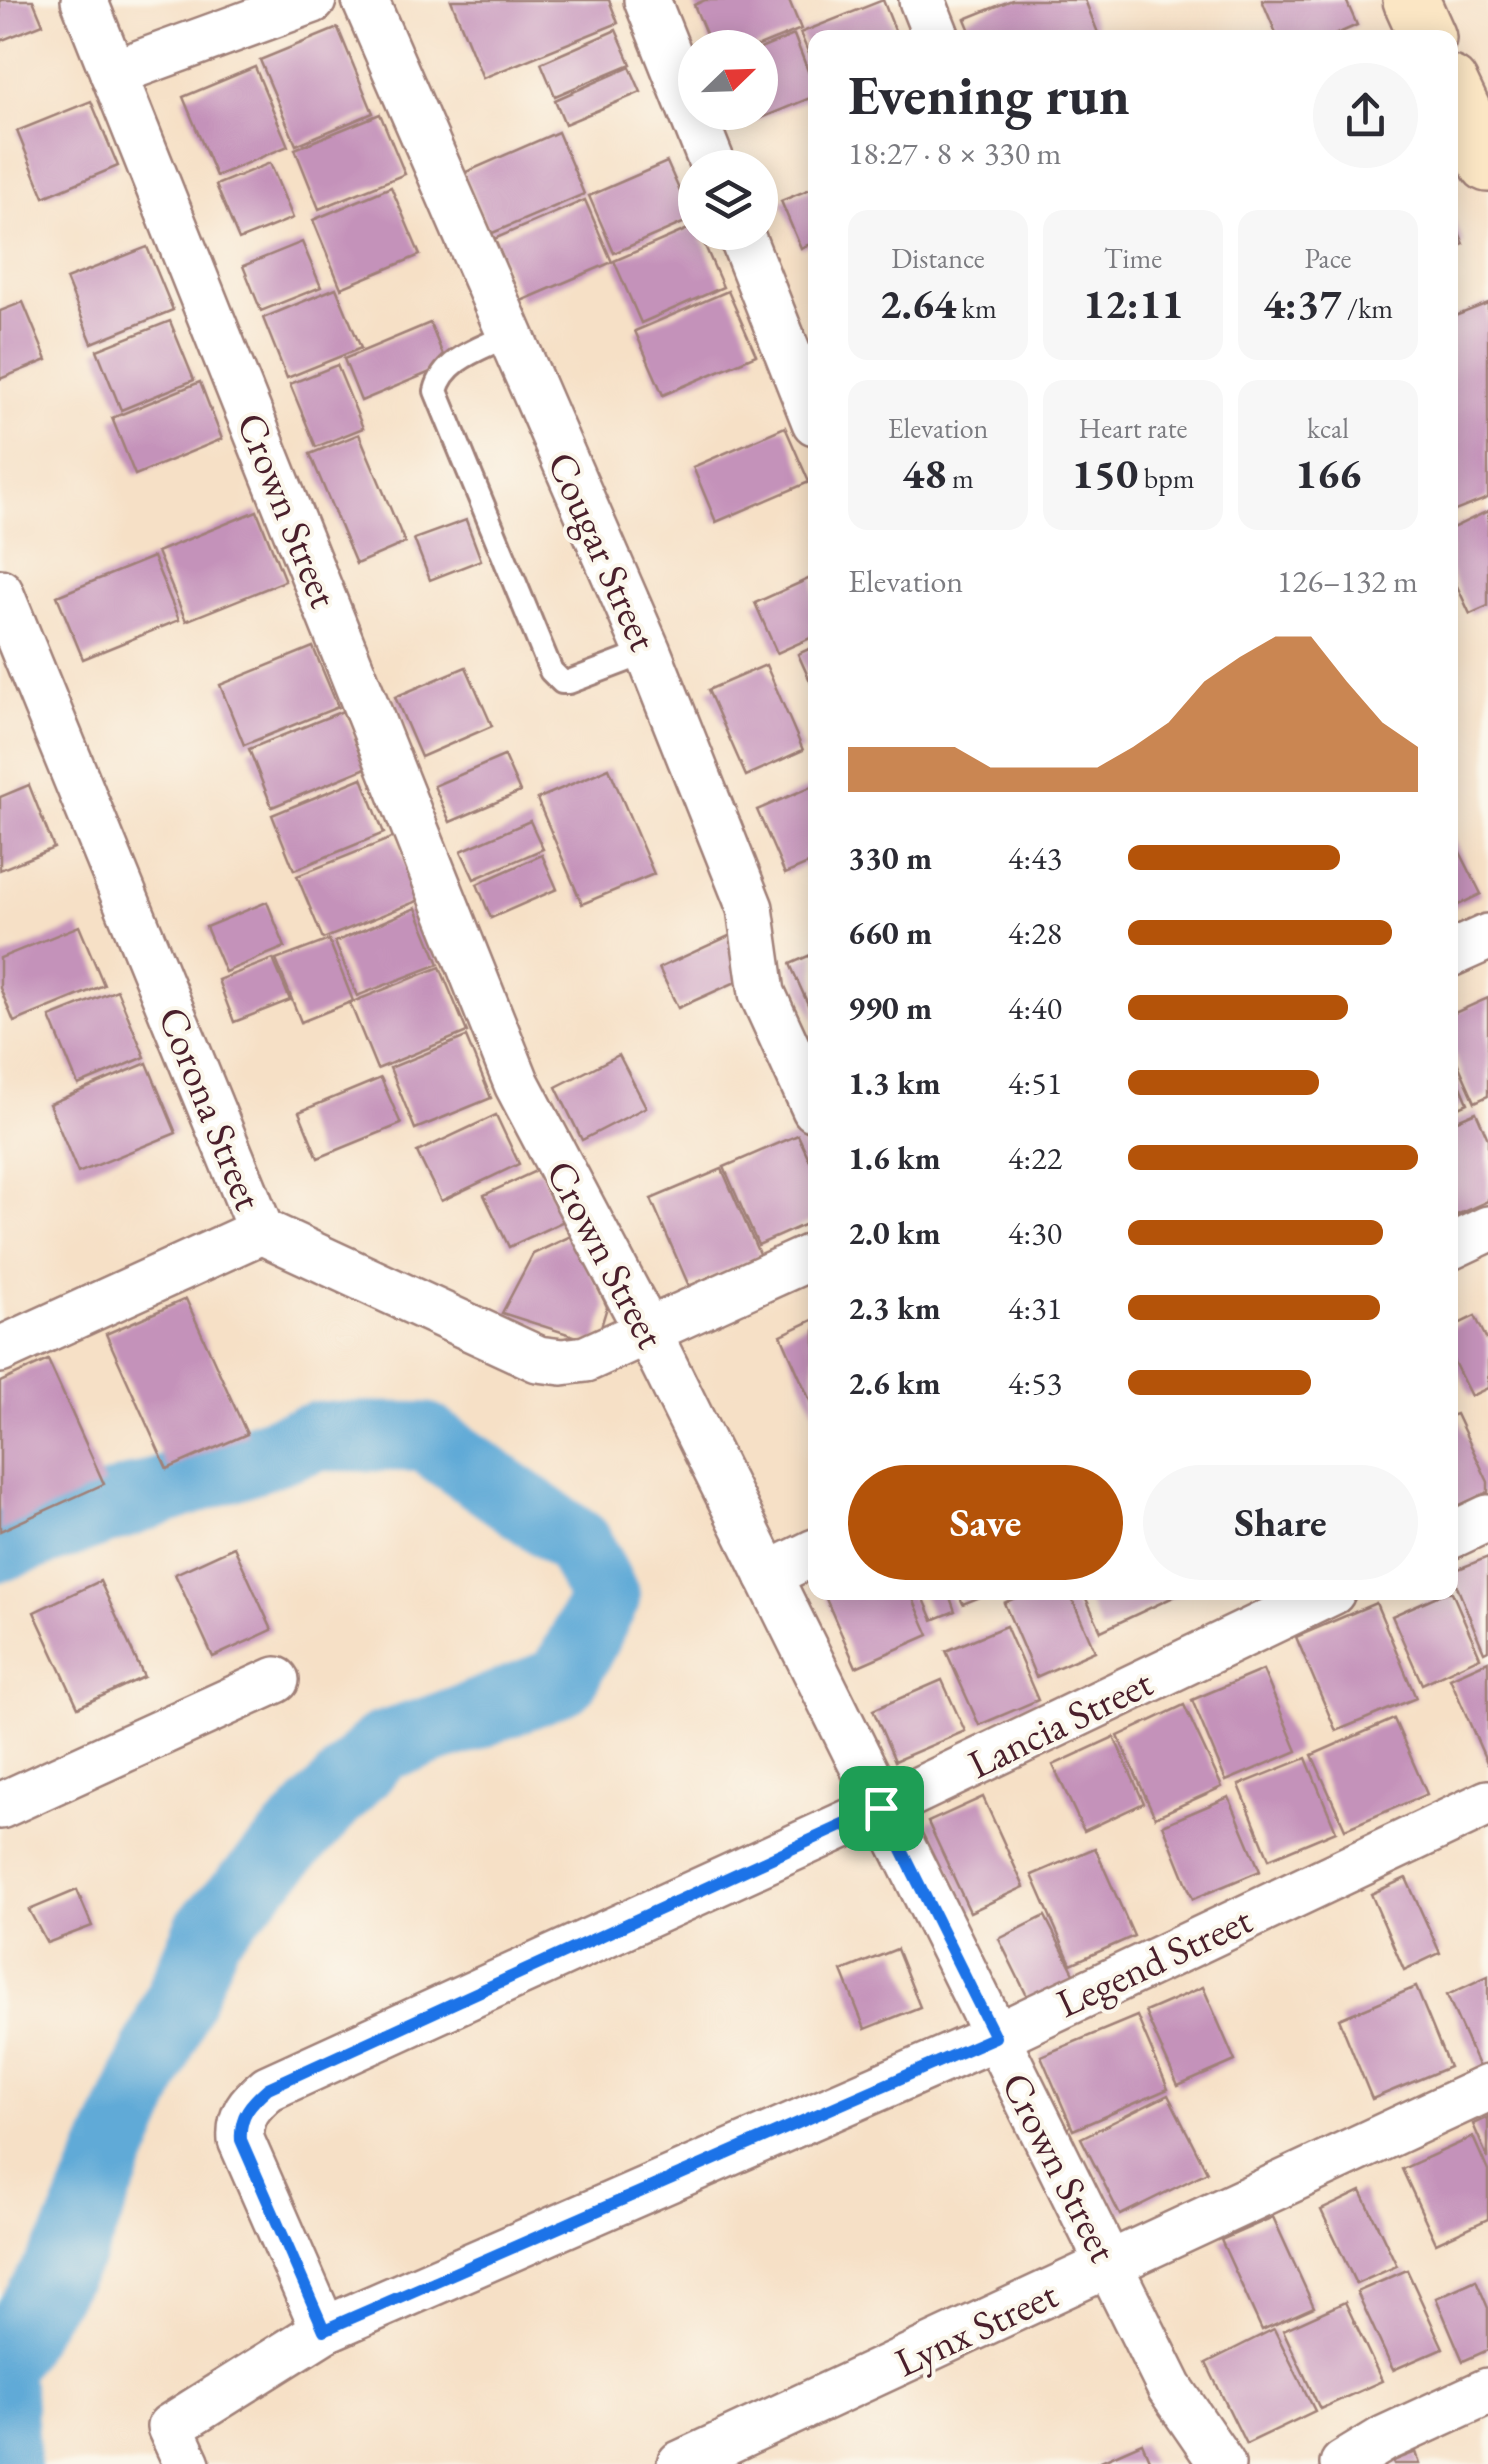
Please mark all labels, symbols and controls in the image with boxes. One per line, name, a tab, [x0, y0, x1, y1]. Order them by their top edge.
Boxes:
north arrow	[678, 30, 778, 130]
map controls	[678, 30, 778, 250]
text: Evening run	[848, 59, 1130, 130]
button: share	[1313, 63, 1418, 168]
text: 18:27 · 8 × 330 m	[848, 132, 1061, 174]
button: layers	[678, 150, 778, 250]
text: Distance	[891, 240, 985, 276]
text: Time	[1104, 240, 1162, 276]
text: Pace	[1305, 240, 1351, 276]
text: 2.64	[879, 276, 956, 331]
text: 12:11	[1083, 276, 1183, 331]
text: 4:37	[1263, 276, 1341, 331]
text: km	[956, 290, 997, 326]
text: /km	[1341, 290, 1393, 326]
street label: Crown Street	[225, 405, 351, 615]
text: Elevation	[888, 410, 988, 446]
text: Heart rate	[1079, 410, 1187, 446]
text: kcal	[1307, 410, 1349, 446]
street label: Cougar Street	[536, 444, 670, 659]
text: 48	[902, 446, 947, 501]
text: 150	[1072, 446, 1138, 501]
text: 166	[1295, 446, 1361, 501]
text: m	[947, 460, 974, 496]
text: bpm	[1138, 460, 1195, 496]
text: Elevation	[848, 560, 963, 602]
text: 126–132 m	[1277, 560, 1418, 602]
text: 330 m	[848, 837, 932, 879]
text: 4:43	[1008, 837, 1062, 879]
text: 660 m	[848, 912, 932, 954]
text: 4:28	[1008, 912, 1062, 954]
text: 990 m	[848, 987, 932, 1029]
text: 4:40	[1008, 987, 1062, 1029]
street label: Corona Street	[147, 999, 275, 1218]
text: 1.3 km	[848, 1062, 941, 1104]
text: 4:51	[1008, 1062, 1062, 1104]
text: 1.6 km	[848, 1137, 941, 1179]
text: 4:22	[1008, 1137, 1062, 1179]
street label: Crown Street	[535, 1151, 677, 1357]
text: 2.0 km	[848, 1212, 941, 1254]
text: 4:30	[1008, 1212, 1062, 1254]
text: 2.3 km	[848, 1287, 941, 1329]
text: 4:31	[1008, 1287, 1062, 1329]
text: 2.6 km	[848, 1362, 941, 1404]
text: 4:53	[1008, 1362, 1062, 1404]
button: Save	[848, 1465, 1123, 1580]
button: Share	[1143, 1465, 1418, 1580]
street label: Lancia Street	[959, 1656, 1161, 1790]
pin	[839, 1766, 924, 1851]
icon: arrive	[854, 1781, 909, 1836]
street label: Legend Street	[1048, 1893, 1260, 2029]
street label: Crown Street	[990, 2064, 1130, 2271]
street label: Lynx Street	[887, 2268, 1066, 2388]

